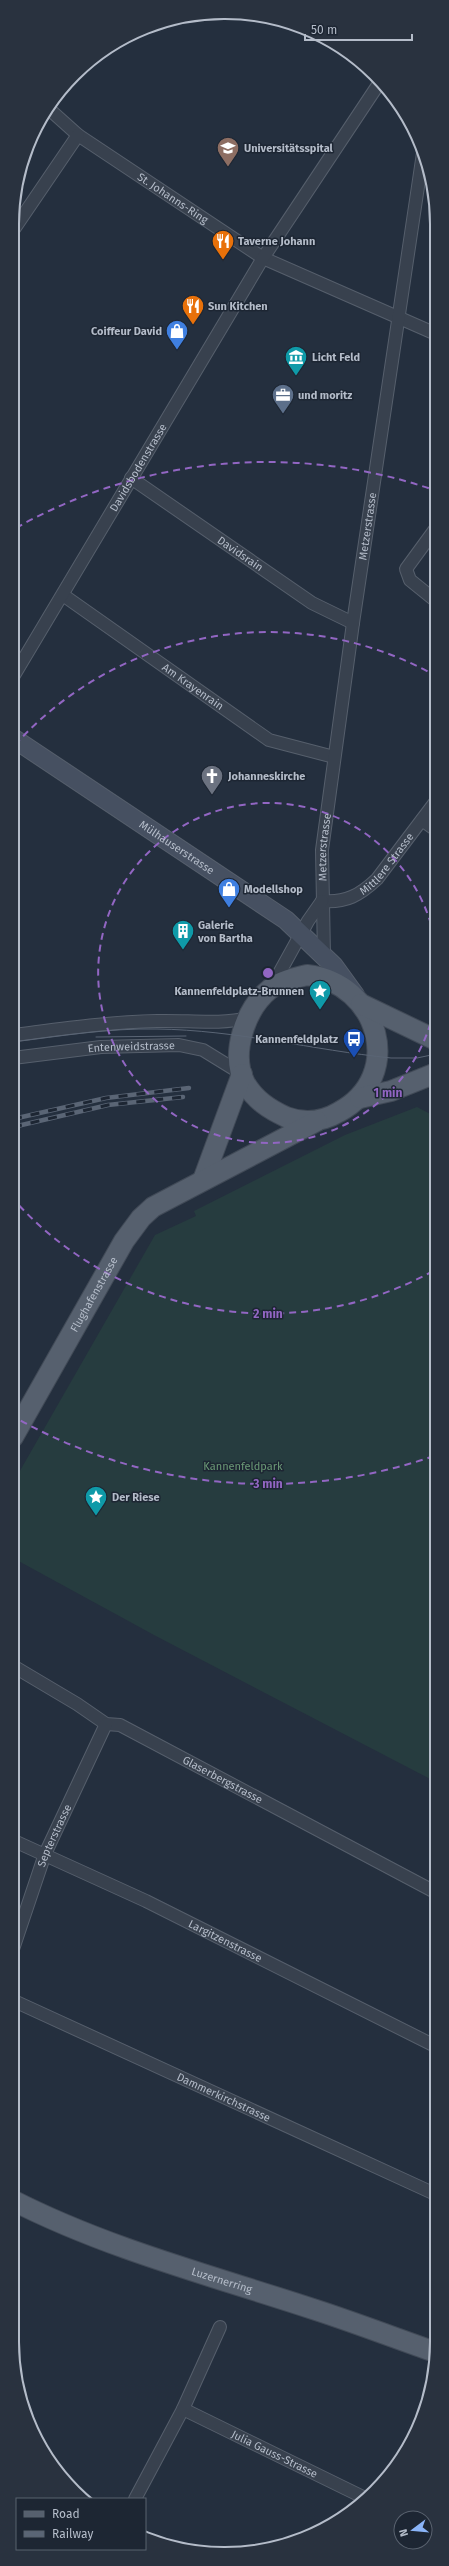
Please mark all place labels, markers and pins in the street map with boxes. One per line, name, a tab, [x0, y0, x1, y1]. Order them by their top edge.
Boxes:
school or university icon: Universitätsspital	[215, 135, 241, 168]
place label: Universitätsspital	[244, 142, 334, 155]
restaurant icon: Taverne Johann	[210, 228, 236, 261]
place label: Taverne Johann	[238, 235, 315, 248]
restaurant icon: Sun Kitchen	[180, 293, 206, 326]
place label: Sun Kitchen	[208, 300, 268, 313]
shop icon: Coiffeur David	[164, 318, 190, 351]
place label: Coiffeur David	[91, 325, 162, 338]
museum icon: Licht Feld	[283, 344, 309, 377]
place label: Licht Feld	[312, 351, 360, 364]
office icon: und moritz	[270, 382, 296, 415]
place label: und moritz	[298, 389, 352, 402]
church icon: Johanneskirche	[199, 763, 225, 796]
place label: Johanneskirche	[227, 770, 305, 783]
shop icon: Modellshop	[216, 876, 242, 909]
place label: Modellshop	[244, 883, 303, 896]
building icon: Galerie von Bartha	[170, 918, 196, 951]
place label: Galerie von Bartha	[197, 919, 253, 945]
centre of rings	[261, 966, 275, 980]
place icon: Kannenfeldplatz-Brunnen	[307, 978, 333, 1011]
place label: Kannenfeldplatz-Brunnen	[174, 985, 304, 998]
bus stop icon: Kannenfeldplatz	[341, 1026, 367, 1059]
place label: Kannenfeldplatz	[255, 1033, 338, 1046]
place icon: Der Riese	[83, 1484, 109, 1517]
place label: Der Riese	[112, 1491, 160, 1504]

